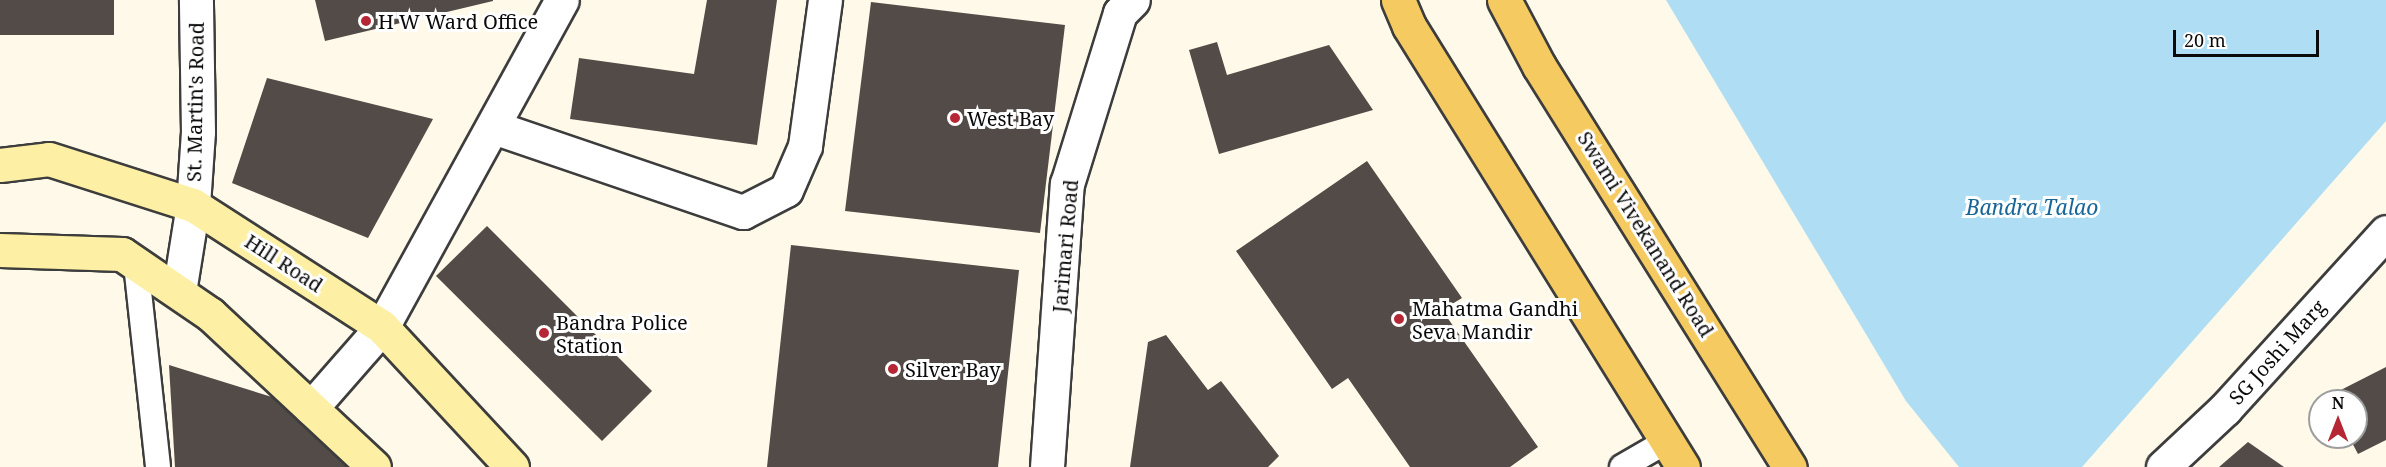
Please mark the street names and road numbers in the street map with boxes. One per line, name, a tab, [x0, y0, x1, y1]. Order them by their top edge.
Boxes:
street label: St. Martin's Road	[182, 22, 208, 182]
street label: Swami Vivekanand Road	[1573, 127, 1719, 341]
street label: Jarimari Road	[1047, 178, 1083, 314]
street label: Hill Road	[241, 229, 327, 297]
street label: SG Joshi Marg	[2224, 295, 2330, 409]

